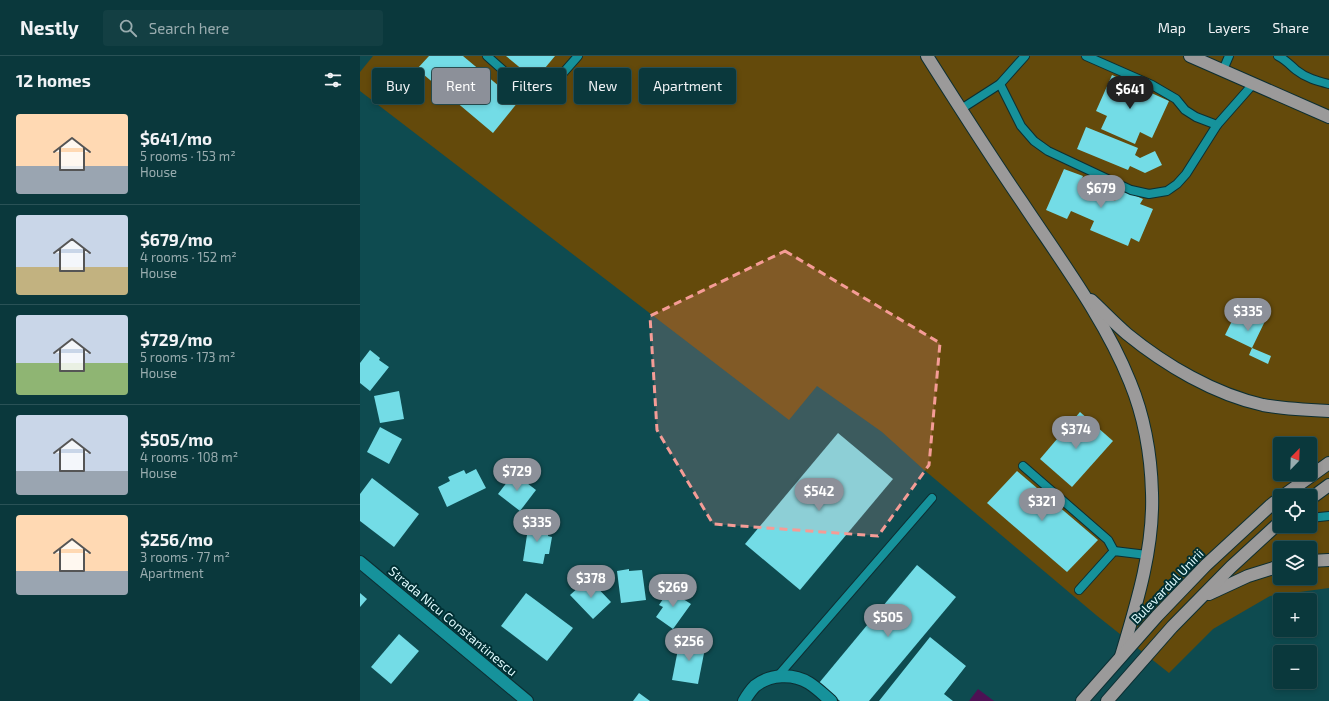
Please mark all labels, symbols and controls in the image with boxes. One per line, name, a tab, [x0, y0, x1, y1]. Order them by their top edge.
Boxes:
search box	[103, 10, 383, 46]
text: Nestly	[20, 16, 79, 39]
icon: search	[117, 17, 139, 39]
text: Search here	[149, 19, 229, 37]
text: Map	[1158, 19, 1186, 36]
text: Layers	[1208, 19, 1250, 36]
text: Share	[1272, 19, 1309, 36]
chip: Buy	[372, 68, 424, 104]
chip: Rent	[432, 68, 490, 104]
chip: Filters	[498, 68, 566, 104]
chip: New	[574, 68, 631, 104]
chip: Apartment	[639, 68, 736, 104]
icon: filters	[322, 69, 344, 91]
text: 12 homes	[16, 70, 91, 90]
pin: $641	[1106, 76, 1154, 110]
text: $641	[1115, 81, 1145, 97]
text: $641/mo	[140, 128, 212, 148]
icon: home	[48, 130, 96, 178]
text: 5 rooms · 153 m²	[140, 148, 236, 164]
text: House	[140, 164, 177, 180]
pin: $679	[1077, 175, 1125, 209]
text: $679	[1086, 180, 1116, 196]
text: $679/mo	[140, 229, 213, 249]
icon: home	[48, 231, 96, 279]
text: 4 rooms · 152 m²	[140, 249, 237, 265]
text: House	[140, 265, 177, 281]
pin: $335	[1224, 298, 1272, 332]
text: $335	[1233, 303, 1263, 319]
text: $729/mo	[140, 329, 213, 349]
icon: home	[48, 331, 96, 379]
text: 5 rooms · 173 m²	[140, 349, 235, 365]
text: House	[140, 365, 177, 381]
pin: $374	[1052, 416, 1100, 450]
text: $374	[1061, 421, 1091, 437]
text: $505/mo	[140, 429, 213, 449]
icon: home	[48, 431, 96, 479]
north arrow	[1273, 437, 1317, 481]
map controls	[1273, 437, 1317, 689]
text: 4 rooms · 108 m²	[140, 449, 238, 465]
pin: $729	[493, 458, 541, 492]
text: $729	[502, 463, 532, 479]
text: House	[140, 465, 177, 481]
pin: $542	[795, 478, 843, 512]
text: $542	[804, 483, 834, 499]
pin: $321	[1018, 488, 1066, 522]
button: locate	[1273, 489, 1317, 533]
text: $321	[1028, 493, 1056, 509]
pin: $335	[513, 509, 561, 543]
text: $335	[522, 514, 552, 530]
text: $256/mo	[140, 529, 213, 549]
icon: home	[48, 531, 96, 579]
button: layers	[1273, 541, 1317, 585]
street label: Bulevardul Unirii	[1127, 545, 1207, 627]
text: 3 rooms · 77 m²	[140, 549, 230, 565]
street label: Strada Nicu Constantinescu	[386, 563, 520, 679]
text: Apartment	[140, 565, 204, 581]
pin: $378	[567, 565, 615, 599]
text: $378	[576, 570, 606, 586]
pin: $269	[649, 574, 697, 608]
text: $269	[658, 579, 688, 595]
button: +	[1273, 593, 1317, 637]
pin: $505	[864, 604, 912, 638]
text: $505	[873, 609, 903, 625]
pin: $256	[665, 628, 713, 662]
text: $256	[674, 633, 704, 649]
button: −	[1273, 645, 1317, 689]

